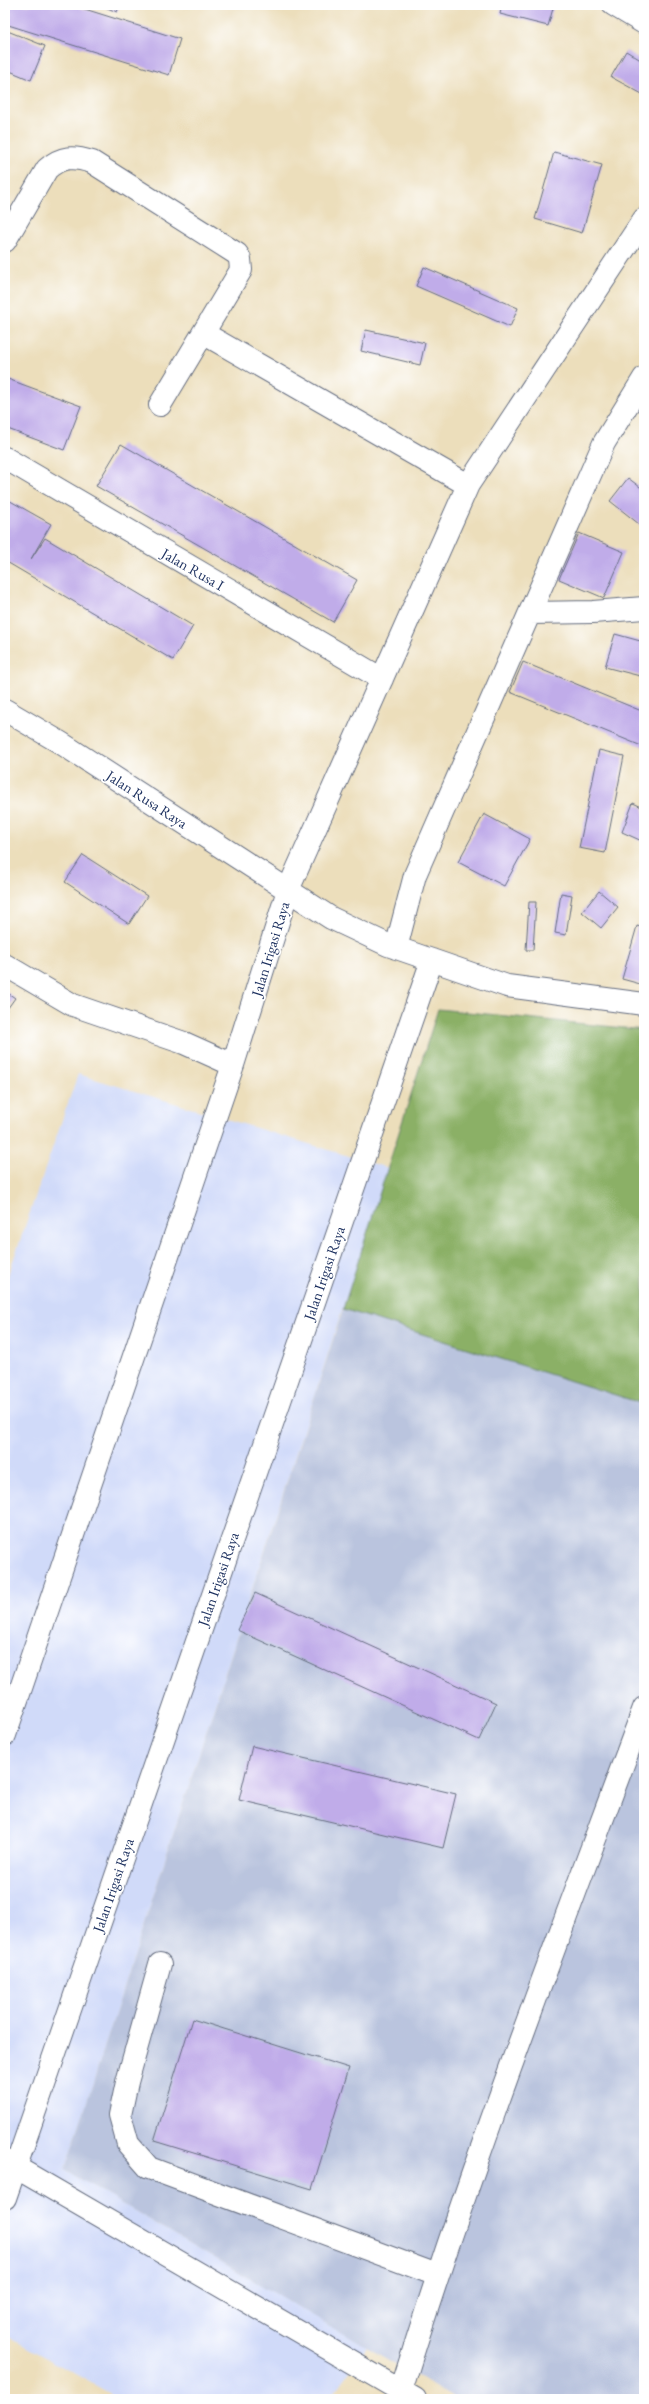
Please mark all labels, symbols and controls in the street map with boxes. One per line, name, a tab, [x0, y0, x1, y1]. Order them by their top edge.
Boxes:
street label: Jalan Rusa I	[157, 542, 228, 595]
street label: Jalan Rusa Raya	[101, 765, 191, 832]
street label: Jalan Irigasi Raya	[246, 899, 293, 1001]
street label: Jalan Irigasi Raya	[298, 1223, 349, 1324]
street label: Jalan Irigasi Raya	[192, 1529, 243, 1630]
street label: Jalan Irigasi Raya	[87, 1835, 138, 1936]

